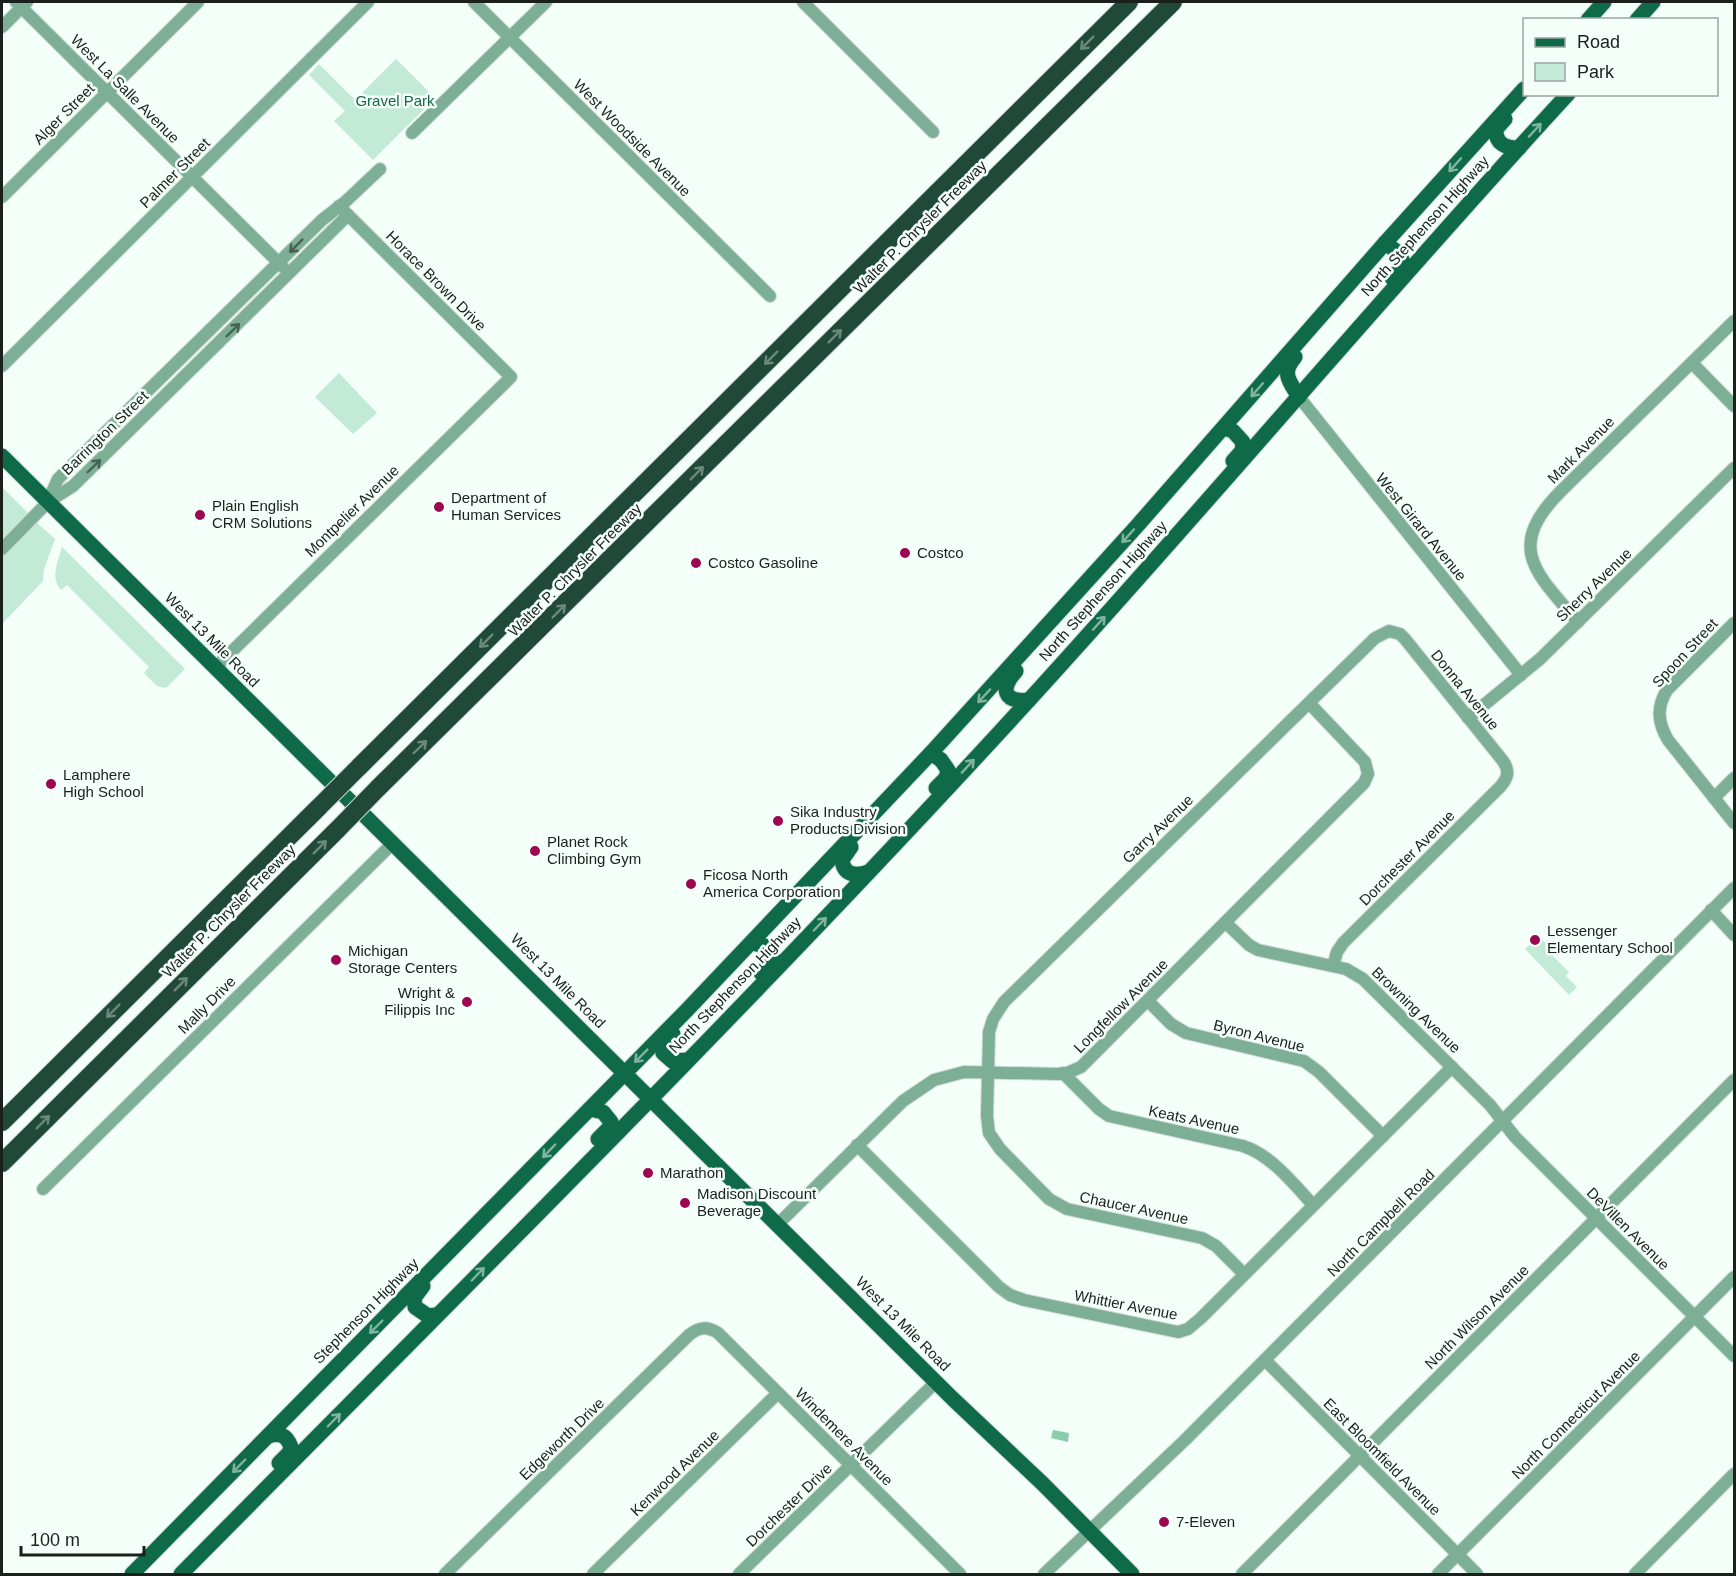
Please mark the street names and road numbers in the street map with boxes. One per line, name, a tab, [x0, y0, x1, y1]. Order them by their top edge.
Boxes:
street label: West La Salle Avenue	[68, 31, 183, 146]
street label: West Woodside Avenue	[570, 76, 694, 200]
street label: Alger Street	[30, 79, 98, 148]
street label: Palmer Street	[136, 134, 214, 211]
street label: North Stephenson Highway	[1357, 152, 1492, 299]
street label: Walter P. Chrysler Freeway	[850, 156, 990, 297]
street label: Horace Brown Drive	[383, 227, 490, 334]
street label: Barrington Street	[58, 387, 152, 478]
street label: Mark Avenue	[1544, 413, 1618, 487]
street label: Montpelier Avenue	[301, 461, 402, 560]
street label: West Girard Avenue	[1373, 469, 1470, 584]
street label: Walter P. Chrysler Freeway	[505, 499, 645, 640]
street label: North Stephenson Highway	[1035, 517, 1170, 664]
street label: Sherry Avenue	[1552, 544, 1635, 625]
street label: West 13 Mile Road	[162, 589, 263, 690]
street label: Spoon Street	[1649, 614, 1721, 690]
street label: Donna Avenue	[1428, 646, 1503, 733]
street label: Garry Avenue	[1119, 791, 1196, 867]
street label: Dorchester Avenue	[1356, 807, 1458, 909]
street label: Walter P. Chrysler Freeway	[159, 840, 299, 981]
street label: North Stephenson Highway	[665, 913, 805, 1056]
street label: West 13 Mile Road	[508, 930, 609, 1031]
street label: Longfellow Avenue	[1070, 955, 1171, 1056]
street label: Browning Avenue	[1369, 963, 1464, 1056]
street label: Mally Drive	[174, 972, 239, 1037]
street label: Byron Avenue	[1212, 1016, 1306, 1055]
street label: Keats Avenue	[1147, 1102, 1241, 1137]
street label: North Campbell Road	[1324, 1166, 1438, 1280]
street label: DeVillen Avenue	[1584, 1184, 1673, 1273]
street label: Chaucer Avenue	[1078, 1188, 1190, 1227]
street label: Stephenson Highway	[310, 1254, 422, 1367]
street label: North Wilson Avenue	[1421, 1261, 1532, 1372]
street label: West 13 Mile Road	[853, 1273, 954, 1374]
street label: Whittier Avenue	[1073, 1286, 1179, 1323]
street label: North Connecticut Avenue	[1508, 1347, 1643, 1482]
street label: Windemere Avenue	[792, 1384, 897, 1489]
street label: Edgeworth Drive	[516, 1394, 607, 1483]
street label: East Bloomfield Avenue	[1320, 1395, 1444, 1519]
street label: Kenwood Avenue	[627, 1426, 722, 1519]
street label: Dorchester Drive	[742, 1459, 835, 1550]

